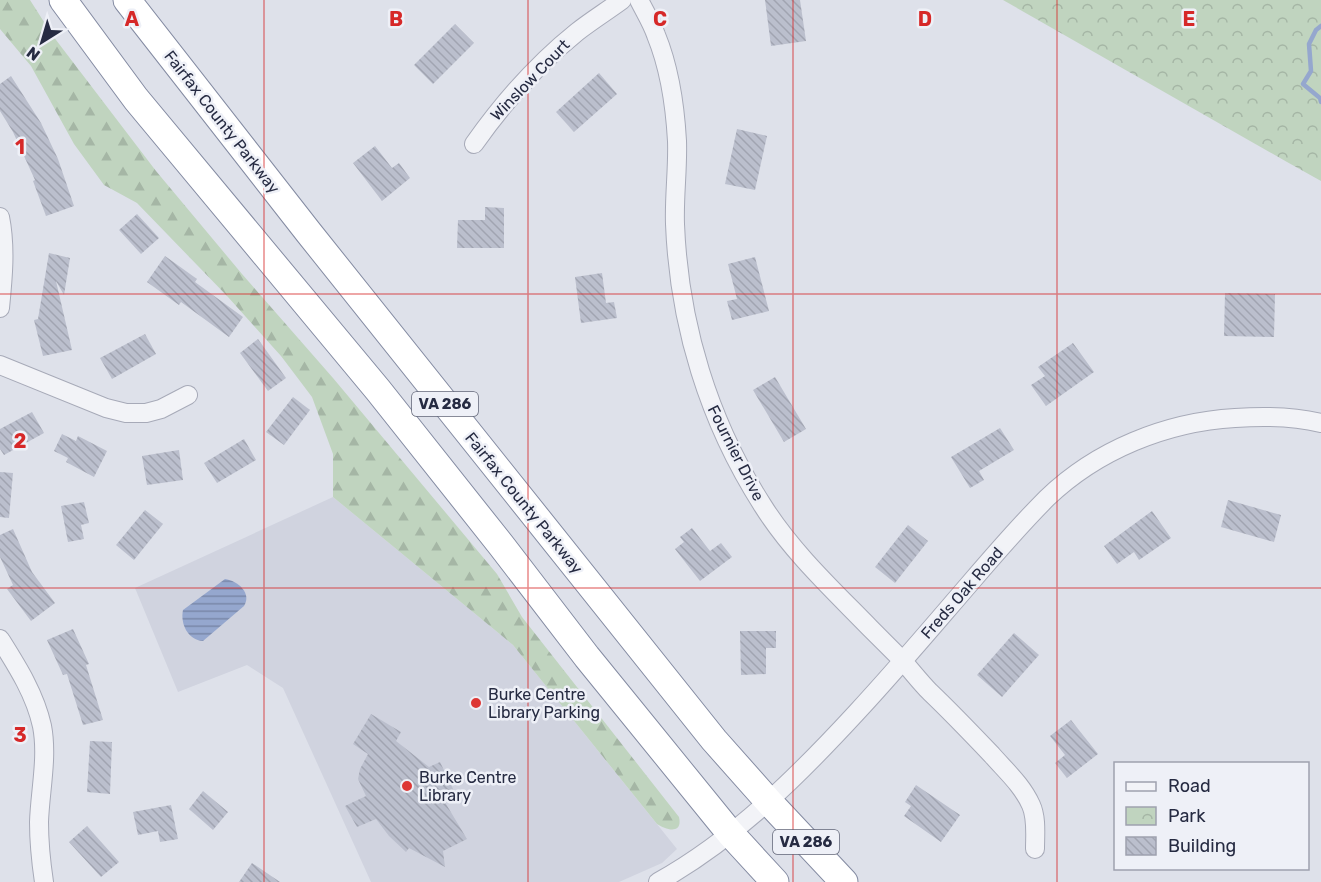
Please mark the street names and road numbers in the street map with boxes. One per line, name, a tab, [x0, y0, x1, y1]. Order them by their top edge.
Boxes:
street label: Winslow Court	[486, 35, 574, 125]
street label: Fairfax County Parkway	[160, 47, 284, 197]
road number: VA 286	[412, 392, 478, 416]
street label: Fournier Drive	[704, 402, 768, 504]
street label: Fairfax County Parkway	[461, 429, 587, 578]
street label: Freds Oak Road	[917, 543, 1007, 643]
road number: VA 286	[773, 830, 839, 854]

